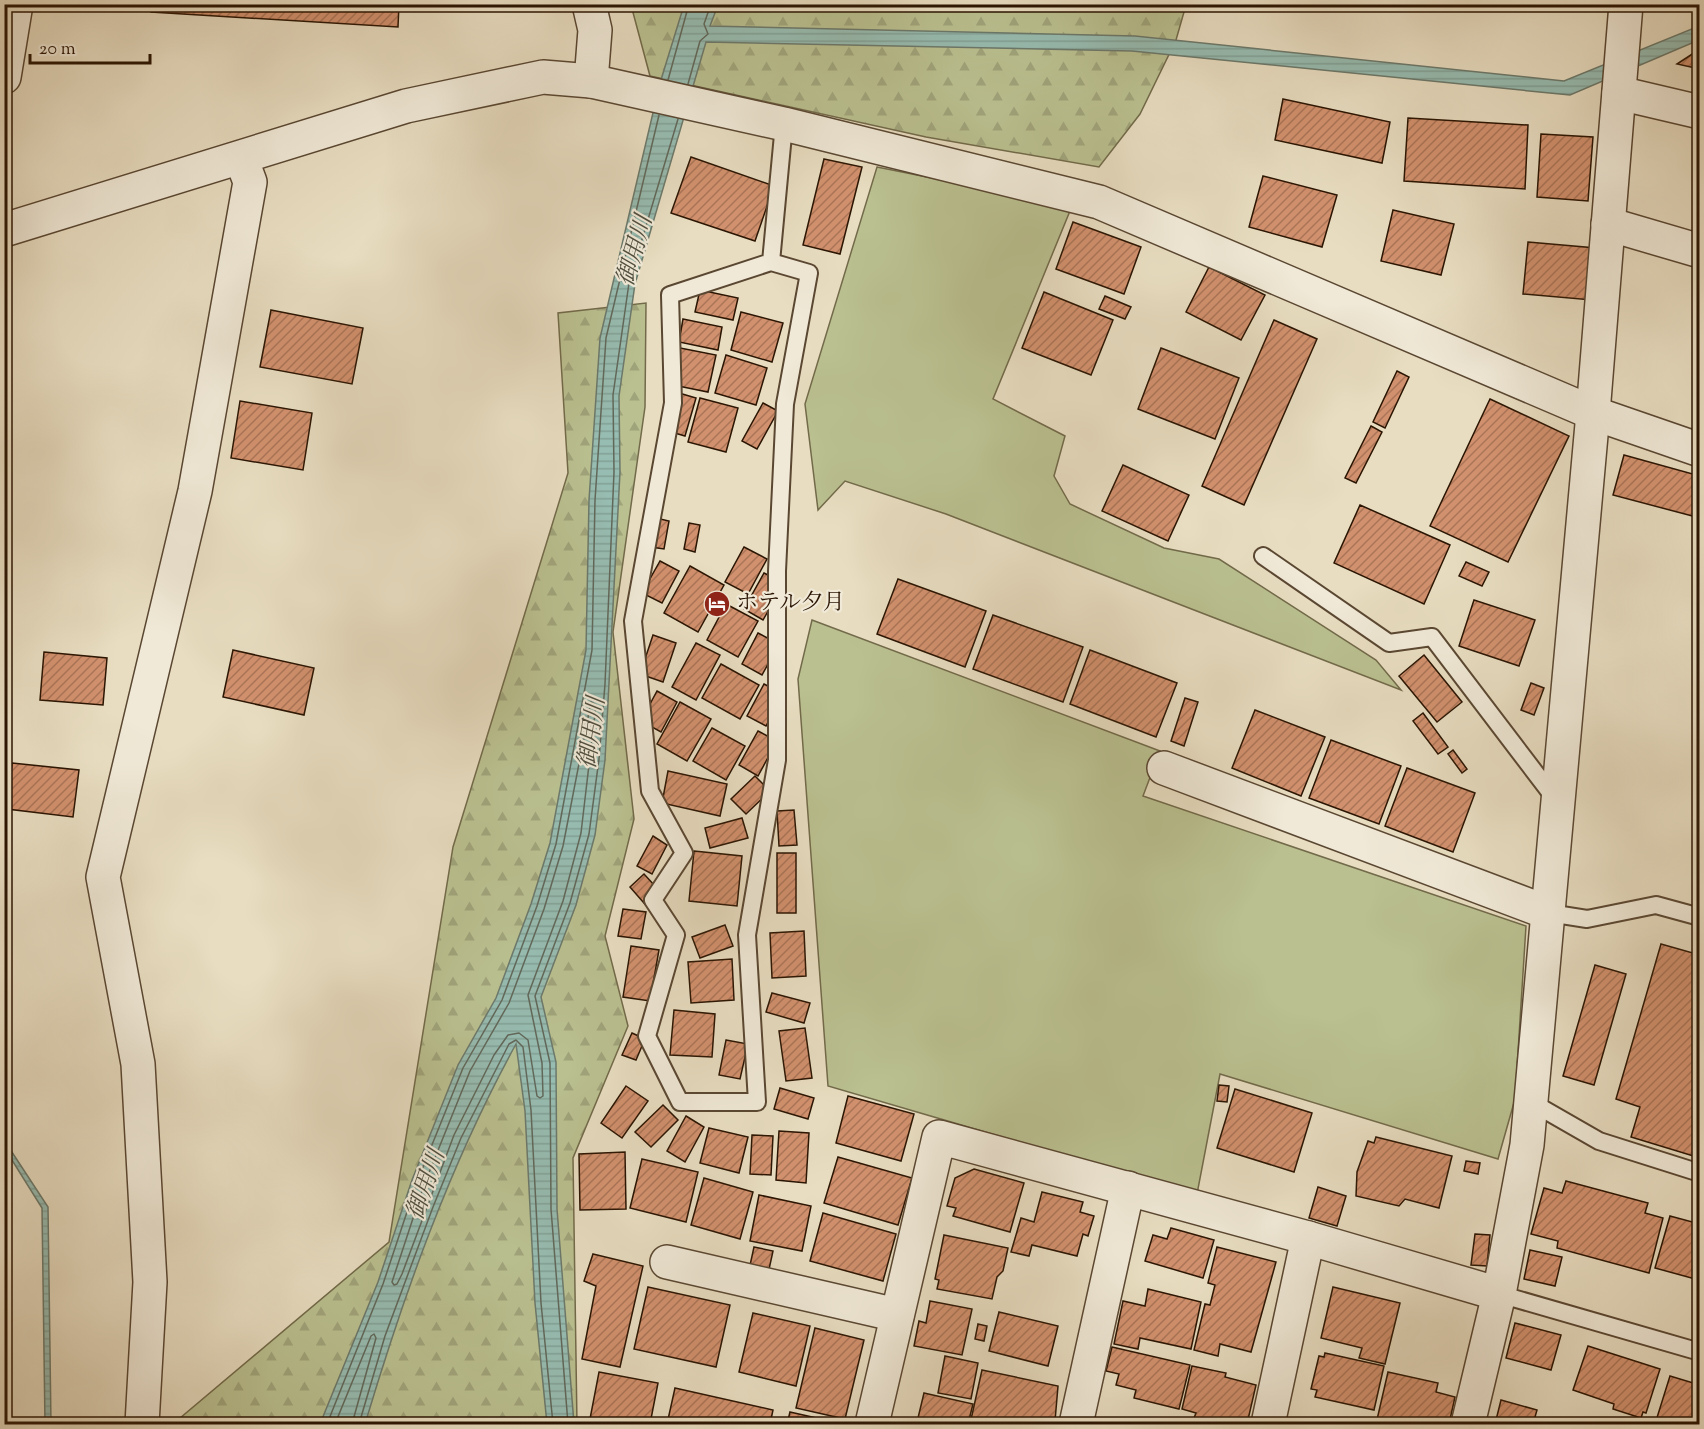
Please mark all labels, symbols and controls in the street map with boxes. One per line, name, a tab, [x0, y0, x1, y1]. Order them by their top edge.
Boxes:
scale bar	[30, 27, 150, 65]
text: 20 m	[39, 37, 76, 63]
water label: 御用川	[610, 209, 663, 290]
place label: ホテル夕月	[736, 588, 845, 620]
hotel icon: ホテル夕月	[702, 589, 732, 619]
water label: 御用川	[571, 692, 615, 771]
water label: 御用川	[399, 1143, 456, 1225]

